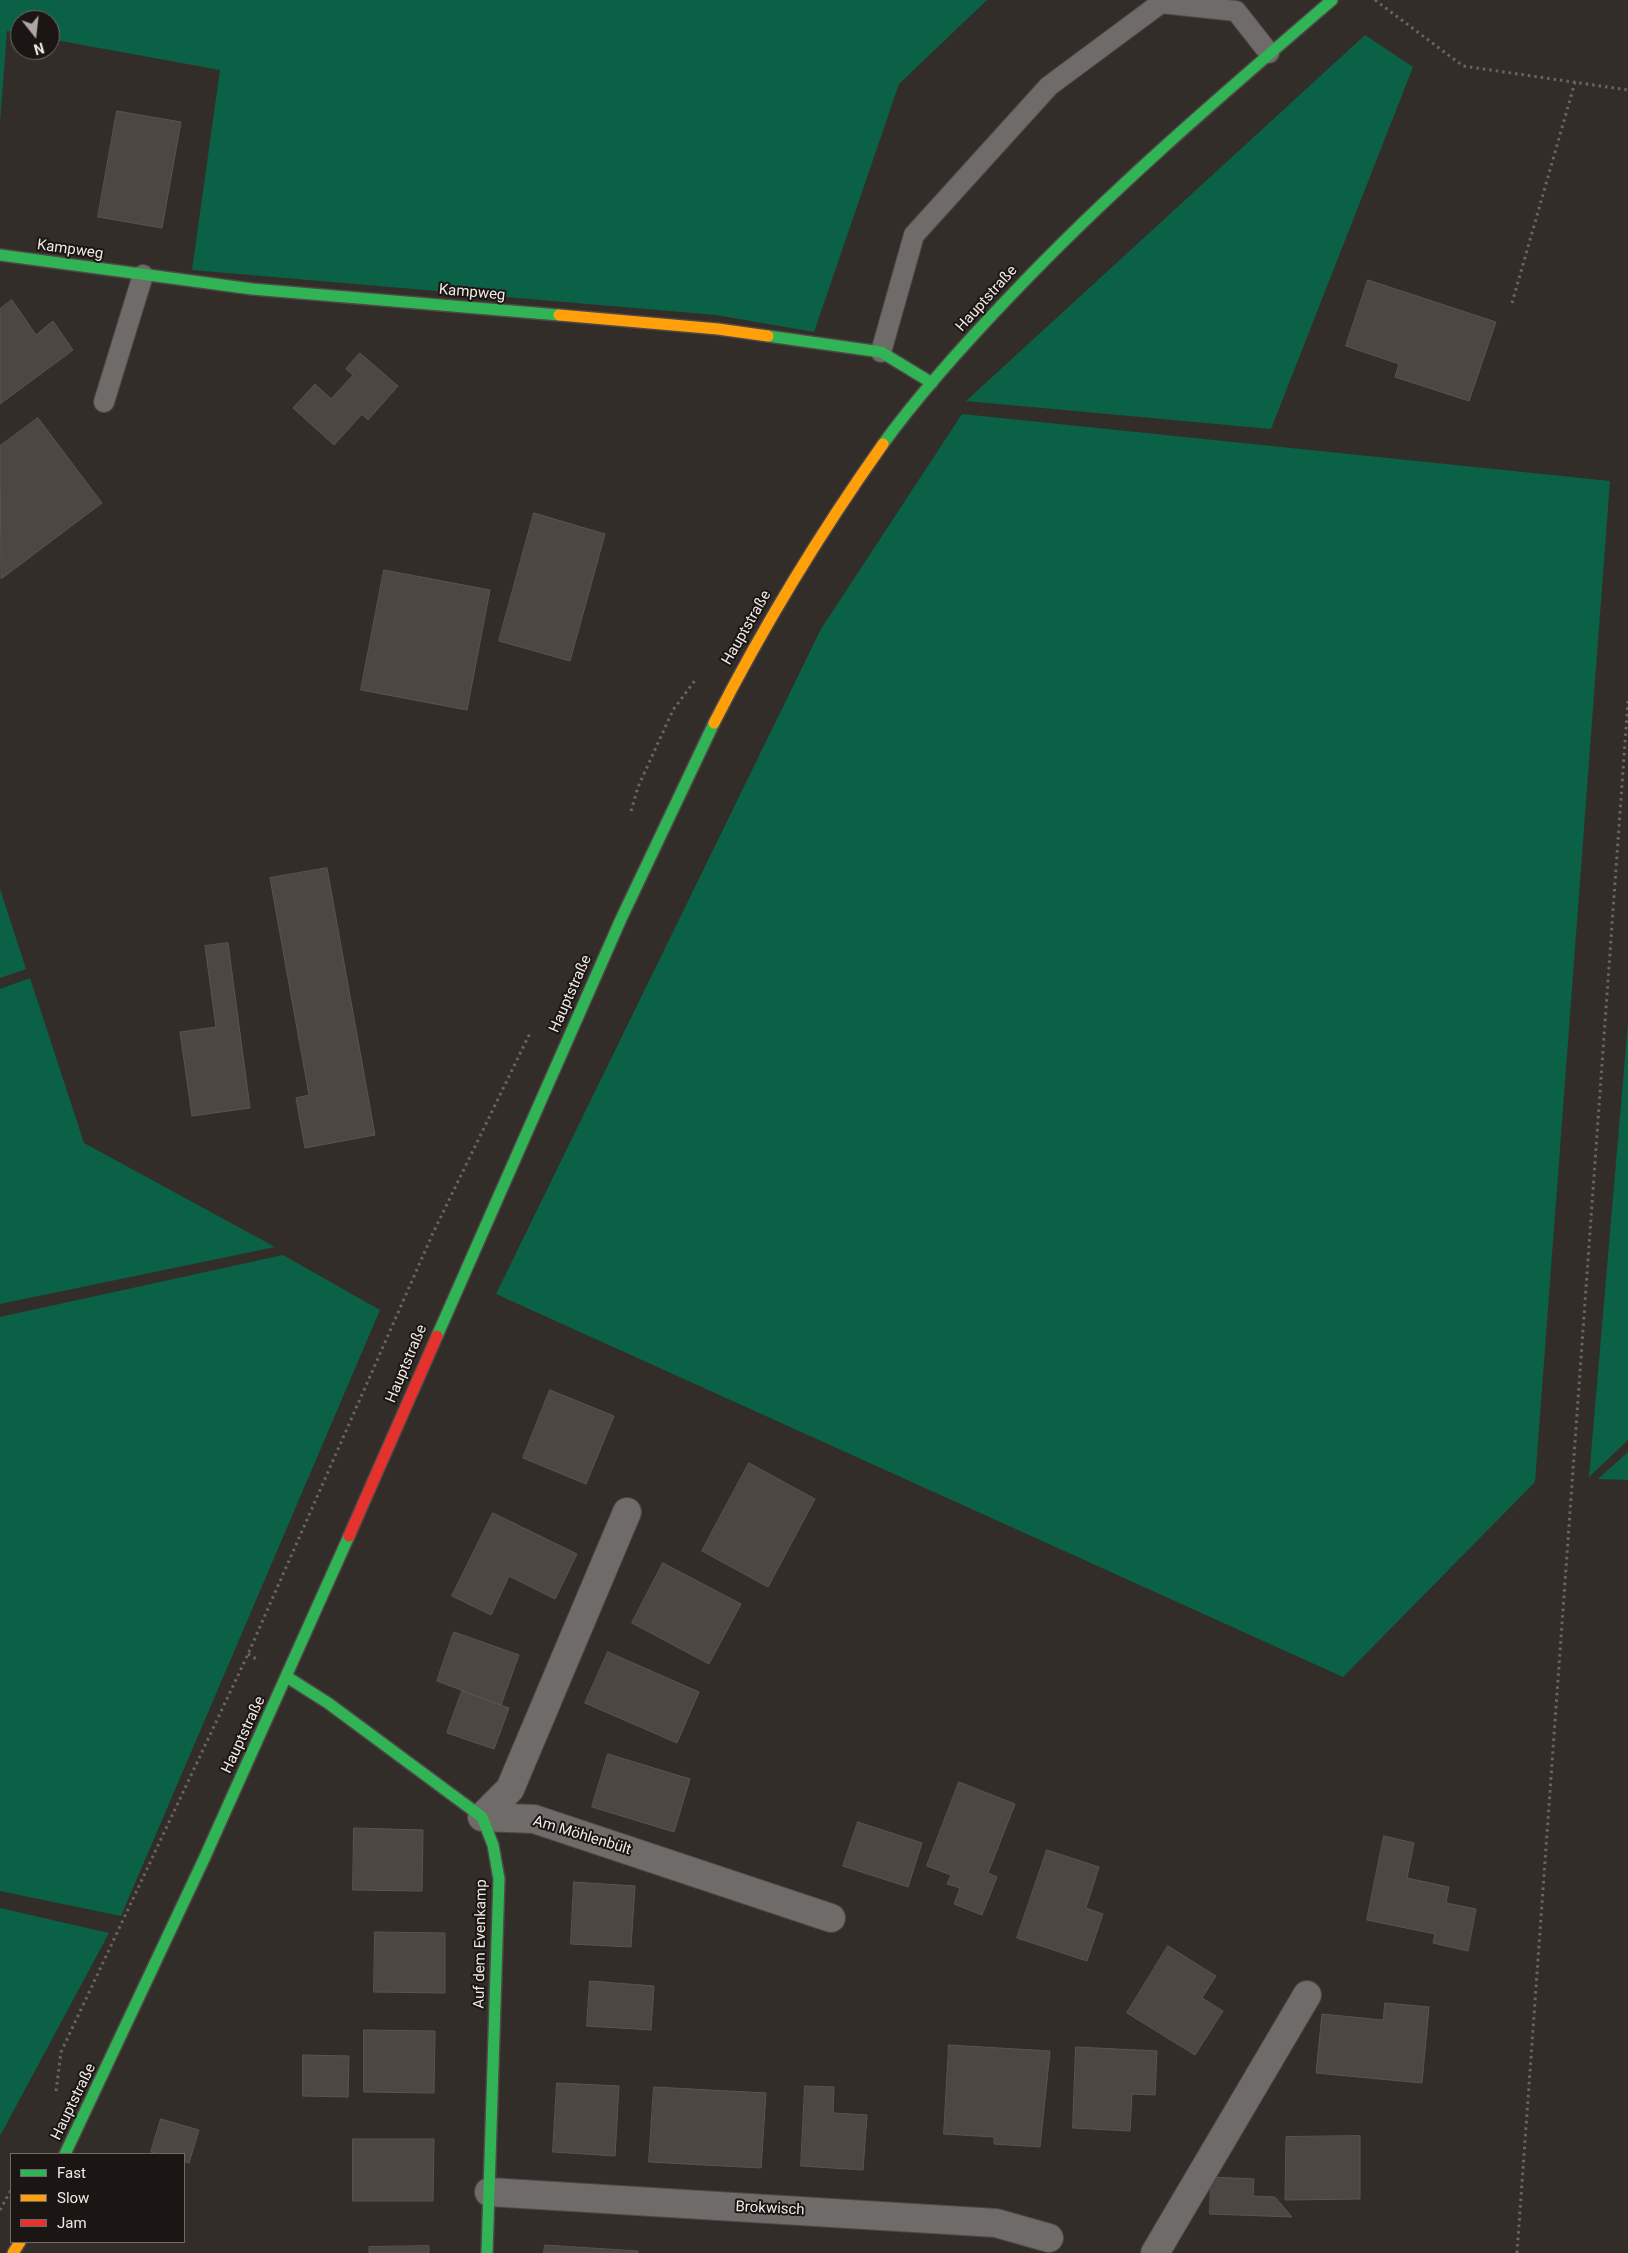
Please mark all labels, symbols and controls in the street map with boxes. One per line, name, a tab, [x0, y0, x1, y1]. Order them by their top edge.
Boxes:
north arrow	[10, 10, 60, 60]
text: N	[32, 39, 46, 58]
street label: Kampweg	[36, 236, 104, 264]
street label: Hauptstraße	[953, 262, 1021, 336]
street label: Kampweg	[438, 281, 506, 305]
street label: Hauptstraße	[718, 588, 776, 668]
street label: Hauptstraße	[546, 952, 596, 1036]
street label: Hauptstraße	[383, 1322, 431, 1406]
street label: Hauptstraße	[218, 1694, 270, 1776]
street label: Am Möhlenbült	[531, 1813, 633, 1859]
street label: Auf dem Evenkamp	[471, 1879, 491, 2009]
street label: Hauptstraße	[48, 2061, 100, 2143]
legend	[10, 2153, 185, 2243]
text: Fast	[57, 2164, 86, 2182]
text: Slow	[57, 2189, 89, 2207]
street label: Brokwisch	[735, 2198, 805, 2220]
text: Jam	[57, 2214, 87, 2232]

